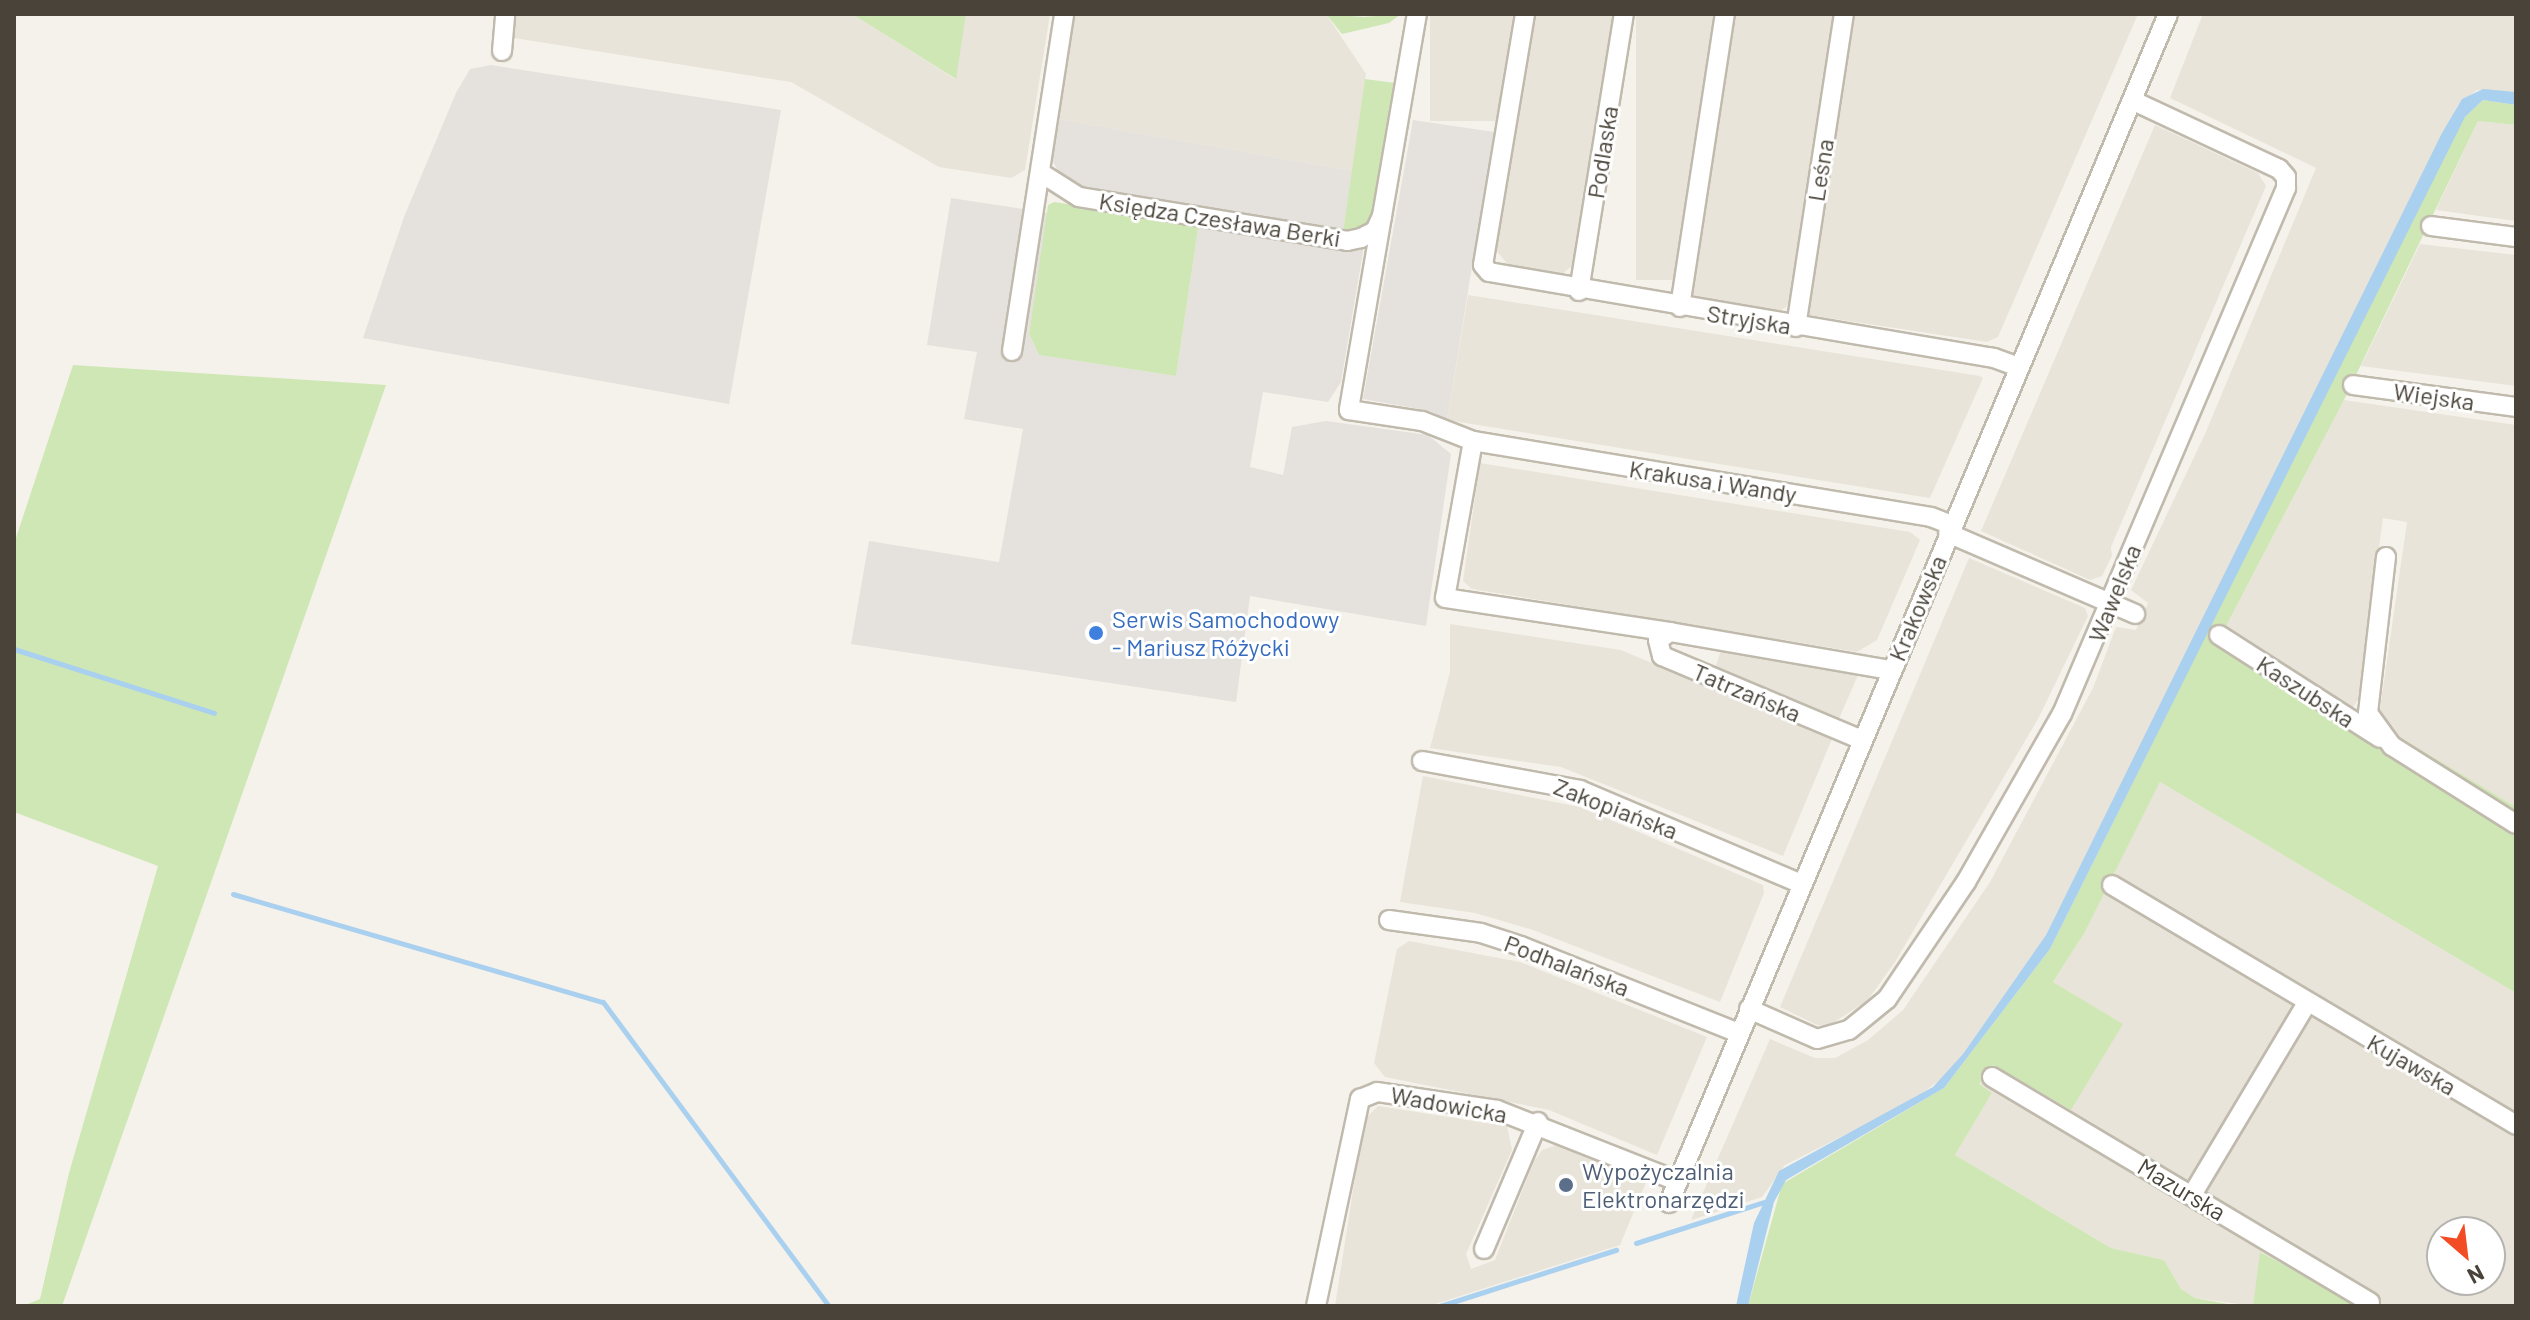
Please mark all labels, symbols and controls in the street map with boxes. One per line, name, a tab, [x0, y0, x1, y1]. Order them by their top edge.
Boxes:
street label: Podlaska	[1580, 104, 1624, 200]
street label: Leśna	[1801, 137, 1839, 203]
street label: Księdza Czesława Berki	[1097, 186, 1343, 252]
street label: Stryjska	[1705, 298, 1793, 340]
street label: Wiejska	[2392, 376, 2476, 416]
street label: Krakusa i Wandy	[1627, 454, 1799, 508]
street label: Wawelska	[2081, 540, 2147, 646]
street label: Krakowska	[1882, 551, 1952, 665]
place label: Serwis Samochodowy - Mariusz Różycki	[1112, 605, 1339, 661]
marker: Serwis Samochodowy - Mariusz Różycki	[1087, 624, 1105, 642]
street label: Kaszubska	[2252, 649, 2360, 733]
street label: Tatrzańska	[1689, 656, 1805, 728]
street label: Zakopiańska	[1550, 771, 1682, 845]
street label: Podhalańska	[1500, 928, 1634, 1002]
street label: Kujawska	[2362, 1027, 2462, 1101]
street label: Wadowicka	[1388, 1080, 1510, 1128]
street label: Mazurska	[2133, 1152, 2231, 1226]
place label: Wypożyczalnia Elektronarzędzi	[1582, 1157, 1745, 1213]
marker: Wypożyczalnia Elektronarzędzi	[1557, 1176, 1575, 1194]
north arrow	[2426, 1216, 2506, 1296]
text: N	[2464, 1261, 2489, 1290]

